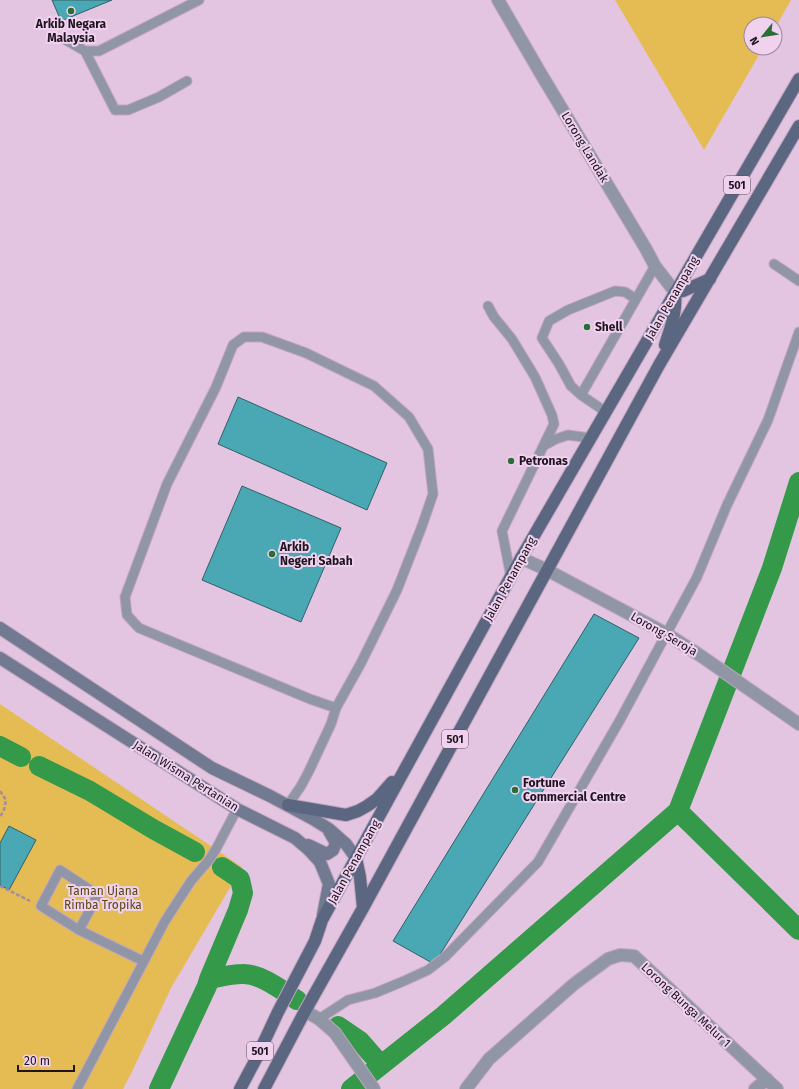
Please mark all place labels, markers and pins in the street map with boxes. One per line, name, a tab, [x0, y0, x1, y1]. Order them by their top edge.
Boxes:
marker: Arkib Negara Malaysia	[66, 6, 76, 16]
place label: Arkib Negara Malaysia	[35, 17, 107, 45]
place label: Shell	[595, 320, 623, 334]
marker: Shell	[582, 322, 592, 332]
place label: Petronas	[519, 454, 568, 468]
marker: Petronas	[506, 456, 516, 466]
place label: Arkib Negeri Sabah	[279, 540, 353, 568]
marker: Arkib Negeri Sabah	[267, 549, 277, 559]
place label: Fortune Commercial Centre	[523, 776, 626, 804]
marker: Fortune Commercial Centre	[510, 785, 520, 795]

